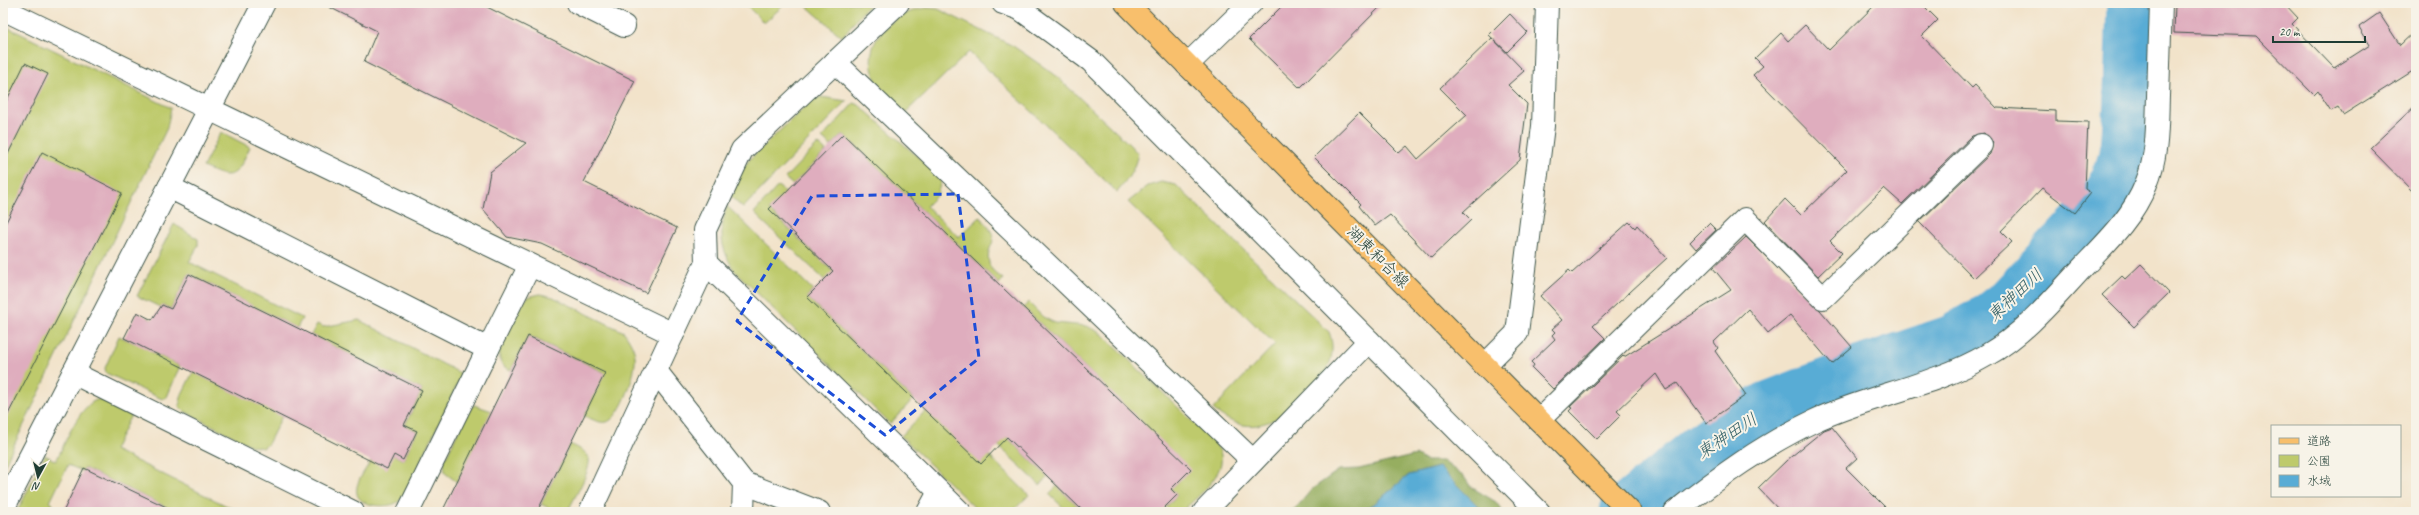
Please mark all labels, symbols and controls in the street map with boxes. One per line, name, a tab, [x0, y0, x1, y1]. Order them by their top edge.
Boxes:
scale bar	[2273, 18, 2365, 44]
text: 20 m	[2279, 24, 2301, 40]
street label: 湖東和合線	[1343, 222, 1413, 292]
water label: 東神田川	[1983, 264, 2047, 326]
water label: 東神田川	[1693, 409, 1761, 463]
legend	[2271, 425, 2401, 497]
text: 道路	[2307, 433, 2331, 449]
text: 公園	[2307, 453, 2331, 469]
north arrow	[18, 457, 58, 497]
text: 水域	[2307, 473, 2331, 489]
text: N	[30, 479, 41, 494]

